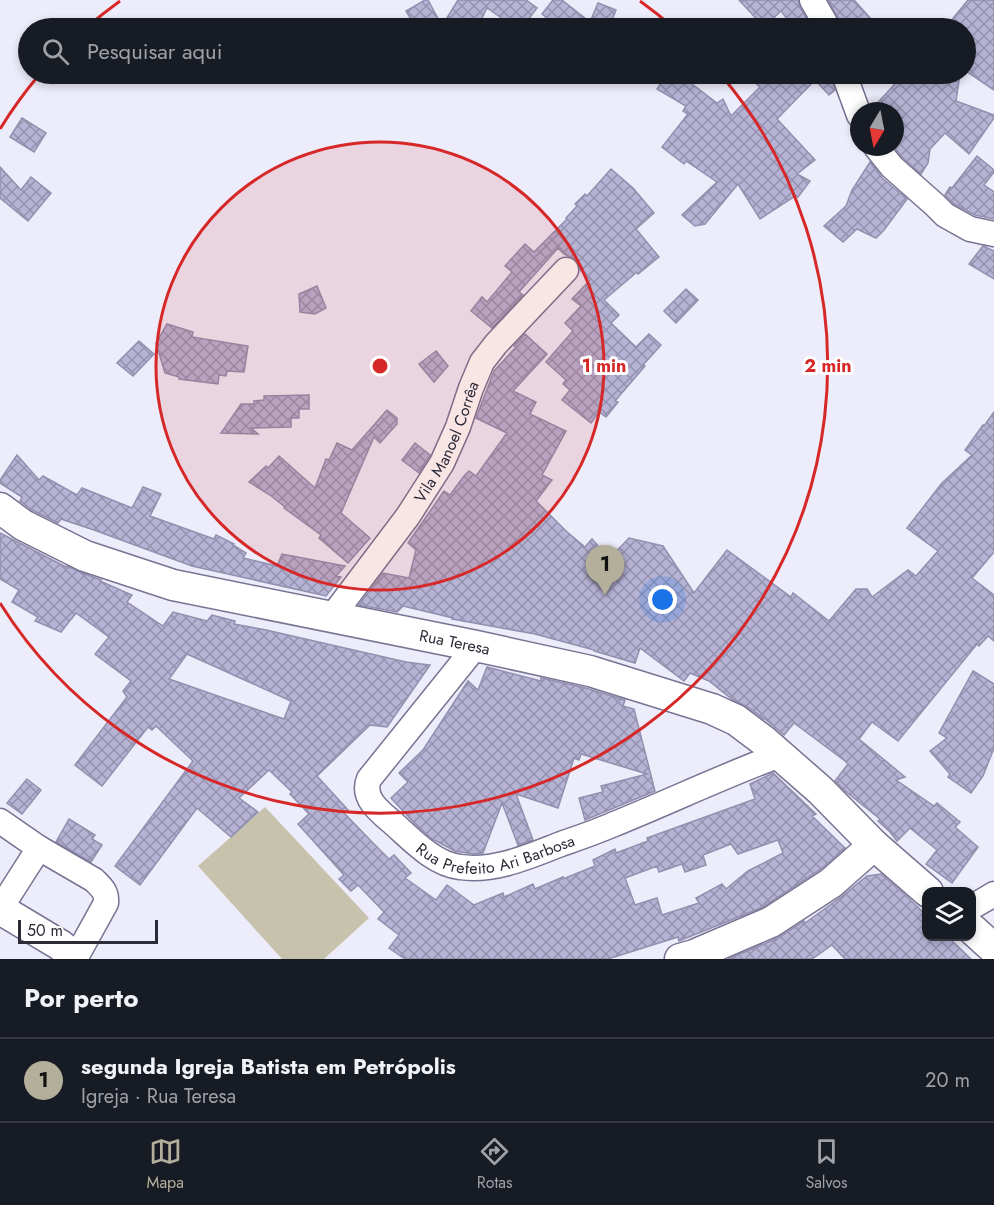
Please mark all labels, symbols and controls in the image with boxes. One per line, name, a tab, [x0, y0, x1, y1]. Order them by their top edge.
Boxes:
search box	[18, 18, 976, 84]
icon: search	[39, 35, 72, 68]
text: Pesquisar aqui	[87, 35, 222, 67]
north arrow	[850, 102, 904, 156]
text: 1 min	[582, 353, 626, 379]
text: 2 min	[804, 353, 852, 379]
centre of rings	[370, 356, 390, 376]
street label: Vila Manoel Corrêa	[408, 377, 484, 507]
pin: 1	[586, 546, 624, 595]
your location	[648, 585, 677, 614]
street label: Rua Teresa	[417, 623, 492, 660]
street label: Rua Prefeito Ari Barbosa	[414, 828, 580, 850]
text: Rua Prefeito Ari Barbosa	[411, 829, 578, 879]
map controls	[922, 887, 976, 941]
button: layers	[922, 887, 976, 941]
scale bar	[18, 917, 158, 944]
text: 50 m	[27, 919, 63, 942]
text: Por perto	[24, 979, 138, 1017]
text: segunda Igreja Batista em Petrópolis	[81, 1050, 456, 1082]
text: 1	[38, 1066, 49, 1095]
text: 20 m	[925, 1066, 970, 1095]
text: Igreja · Rua Teresa	[81, 1082, 236, 1111]
tab: Mapa	[146, 1135, 184, 1194]
tab: Rotas	[477, 1135, 513, 1194]
tab: Salvos	[805, 1135, 848, 1194]

